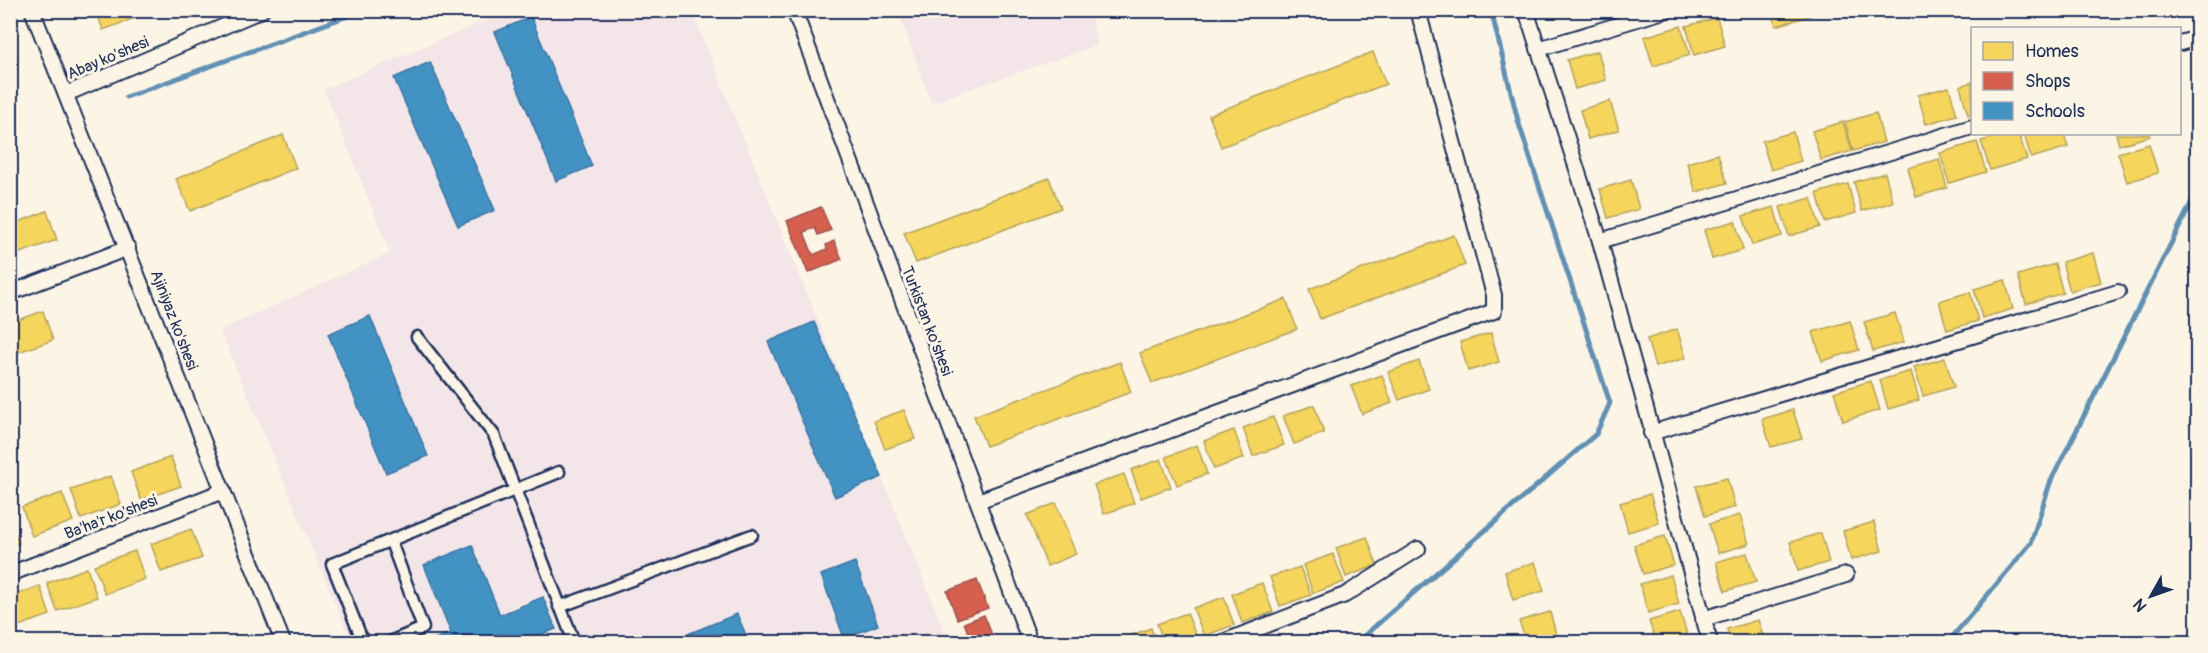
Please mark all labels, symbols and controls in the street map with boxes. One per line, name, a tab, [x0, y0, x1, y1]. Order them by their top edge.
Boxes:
legend	[1971, 27, 2181, 135]
street label: Abay ko'shesi	[64, 32, 152, 84]
text: Homes	[2025, 40, 2078, 63]
text: Shops	[2025, 70, 2070, 93]
text: Schools	[2025, 100, 2085, 123]
street label: Turkistan ko'shesi	[897, 263, 957, 379]
street label: Ajiniyaz ko'shesi	[146, 267, 202, 373]
street label: Ba'ha'r ko'shesi	[62, 490, 160, 544]
north arrow	[2121, 566, 2181, 626]
text: N	[2129, 594, 2151, 616]

